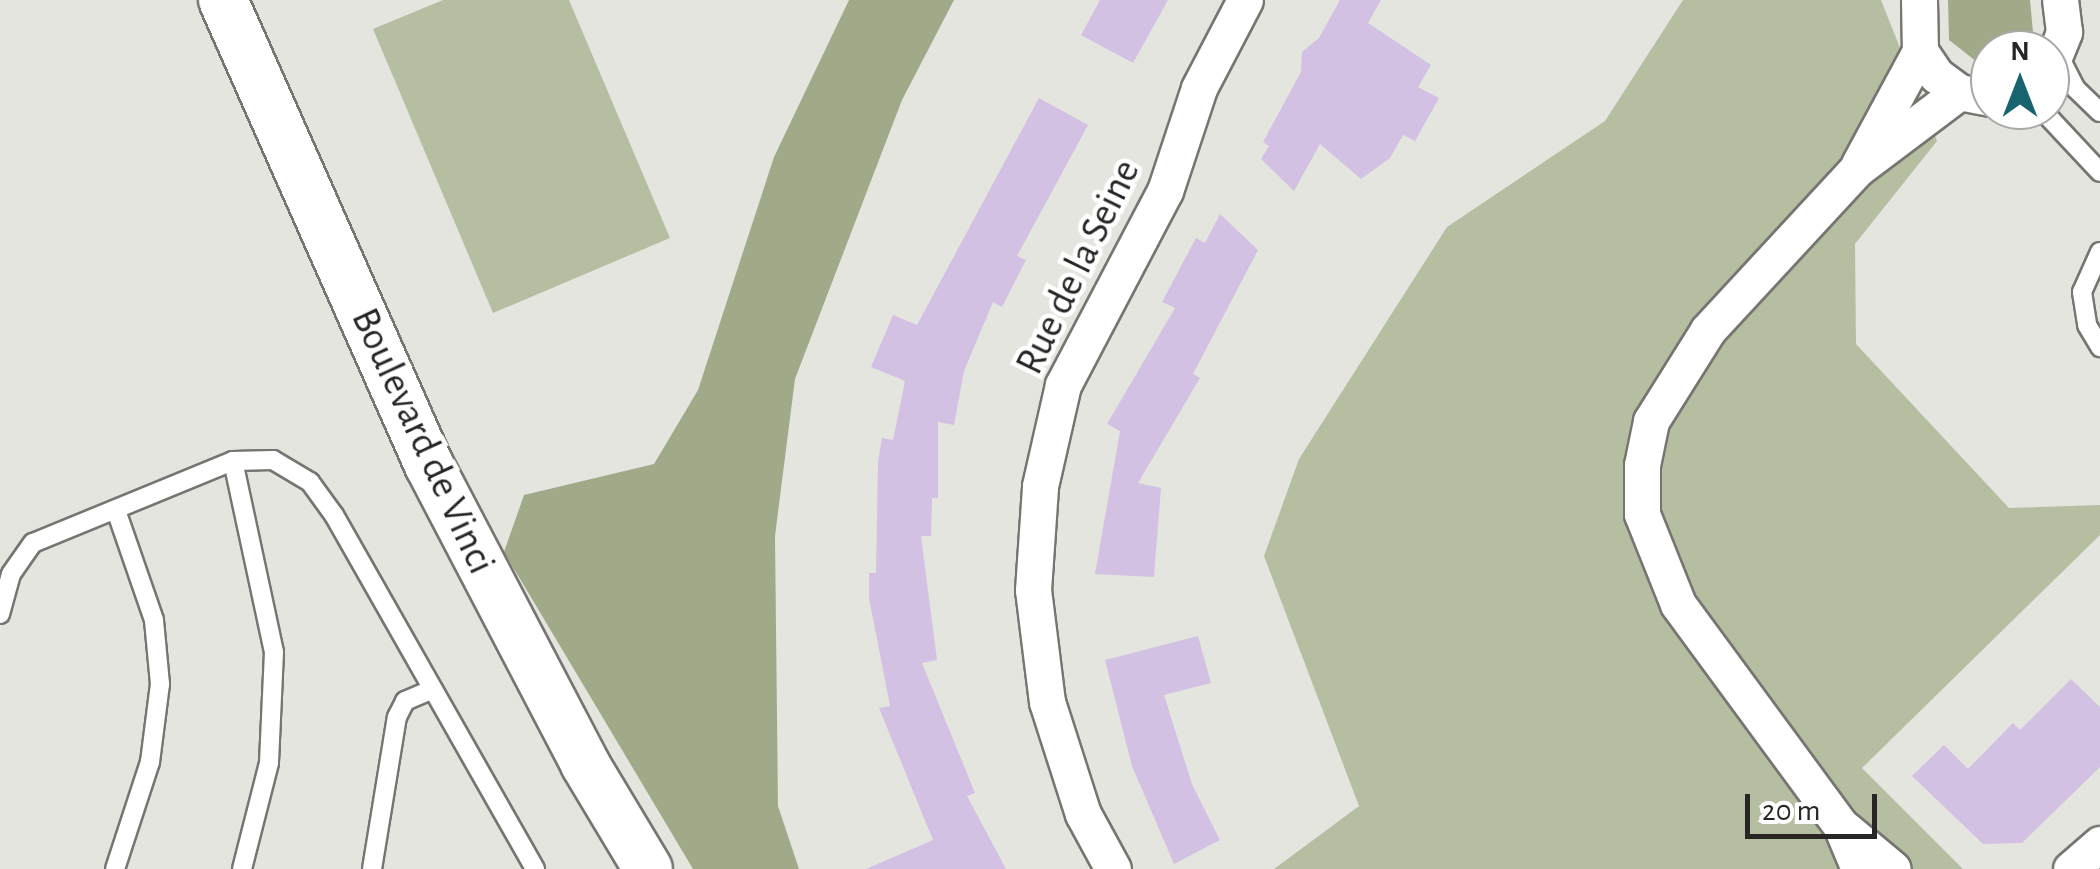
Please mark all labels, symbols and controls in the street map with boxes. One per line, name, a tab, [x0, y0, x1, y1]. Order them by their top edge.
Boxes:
north arrow	[1970, 30, 2070, 130]
text: N	[2010, 38, 2030, 66]
street label: Rue de la Seine	[1005, 152, 1151, 382]
street label: Boulevard de Vinci	[340, 300, 506, 582]
scale bar	[1750, 774, 1882, 836]
text: 20 m	[1762, 796, 1820, 826]

